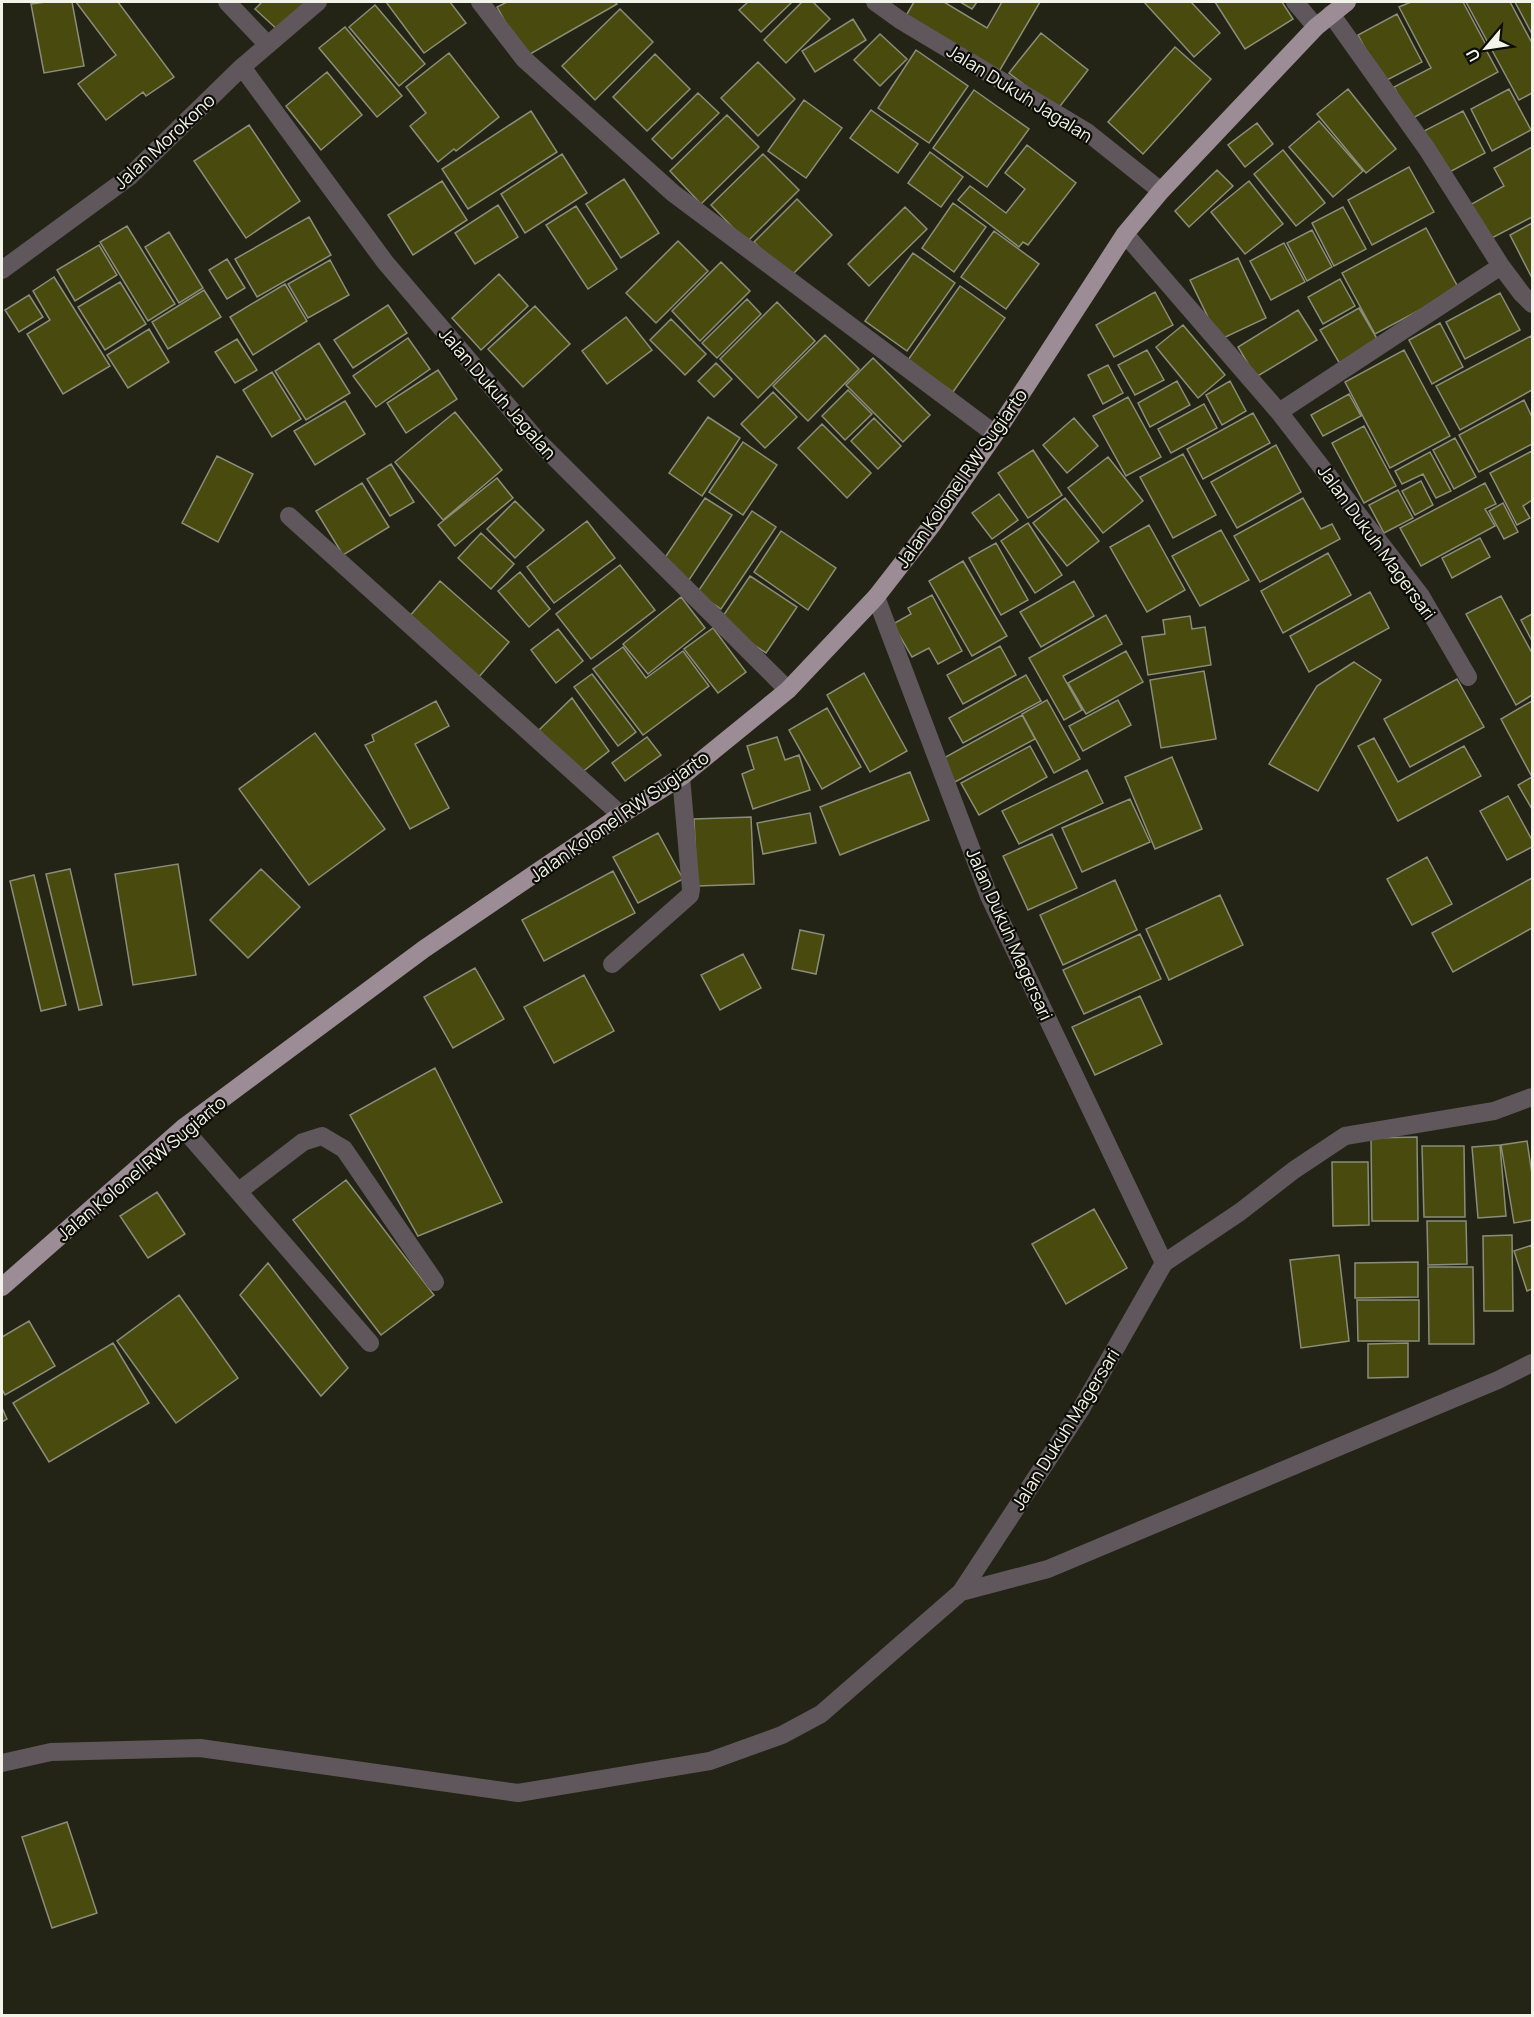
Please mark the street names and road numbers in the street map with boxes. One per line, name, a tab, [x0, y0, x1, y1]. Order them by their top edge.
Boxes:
street label: Jalan Dukuh Jagalan	[943, 38, 1097, 148]
street label: Jalan Morokono	[108, 88, 220, 194]
street label: Jalan Dukuh Jagalan	[434, 322, 562, 464]
street label: Jalan Kolonel RW Sugiarto	[890, 384, 1032, 572]
street label: Jalan Dukuh Magersari	[1313, 460, 1441, 624]
street label: Jalan Kolonel RW Sugiarto	[525, 745, 713, 887]
street label: Jalan Dukuh Magersari	[961, 844, 1059, 1024]
street label: Jalan Kolonel RW Sugiarto	[51, 1090, 231, 1246]
street label: Jalan Dukuh Magersari	[1006, 1344, 1124, 1514]

